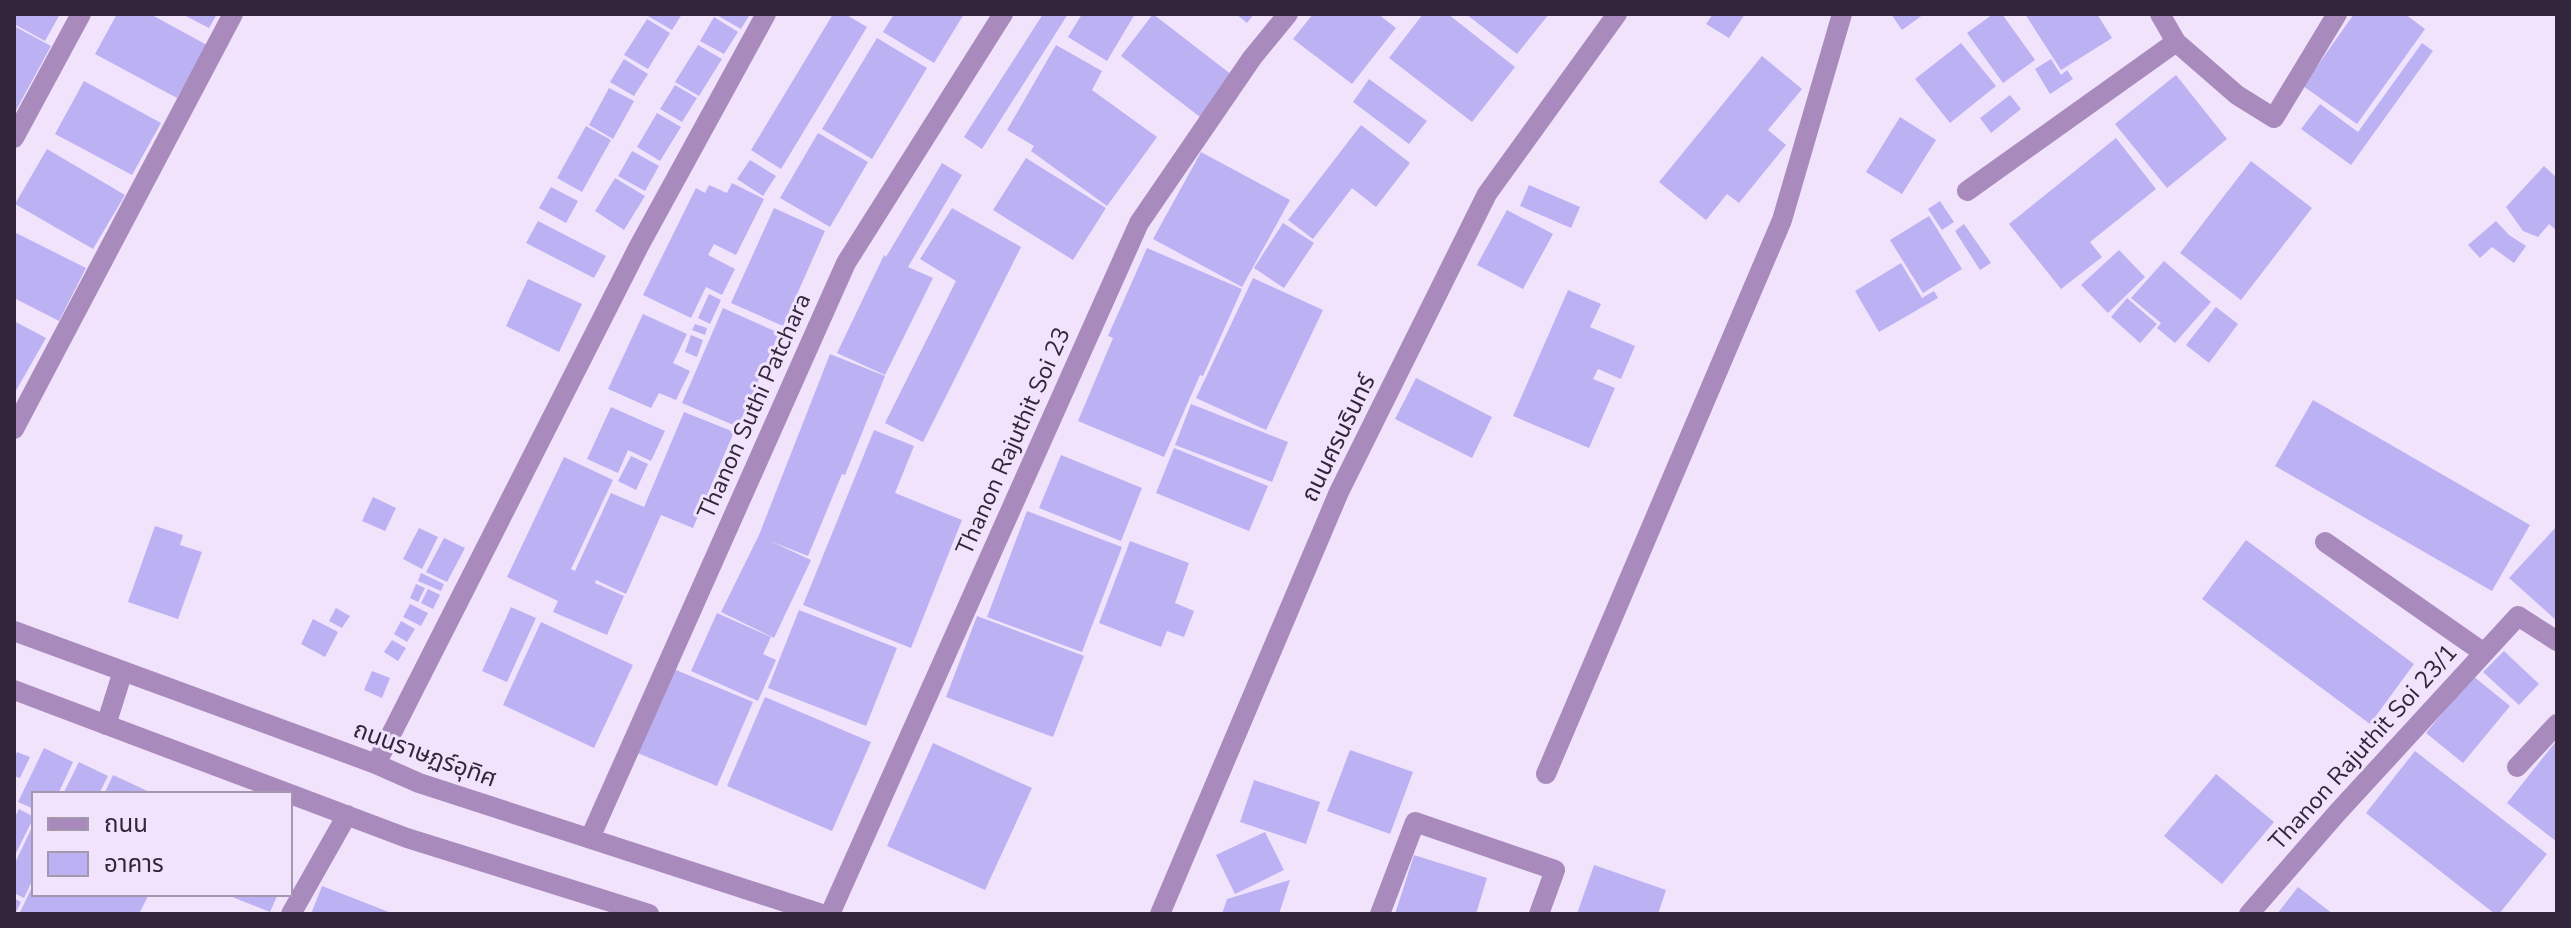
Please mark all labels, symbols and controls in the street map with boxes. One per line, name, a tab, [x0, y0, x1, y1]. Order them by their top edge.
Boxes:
street label: Thanon Suthi Patchara	[690, 288, 818, 524]
street label: Thanon Rajuthit Soi 23	[948, 322, 1078, 560]
street label: ถนนศรนรินทร์	[1293, 368, 1383, 507]
street label: Thanon Rajuthit Soi 23/1	[2262, 637, 2464, 857]
street label: ถนนราษฏร์อุทิศ	[349, 713, 501, 795]
legend	[32, 792, 292, 896]
text: ถนน	[104, 808, 148, 840]
text: อาคาร	[104, 848, 164, 880]

